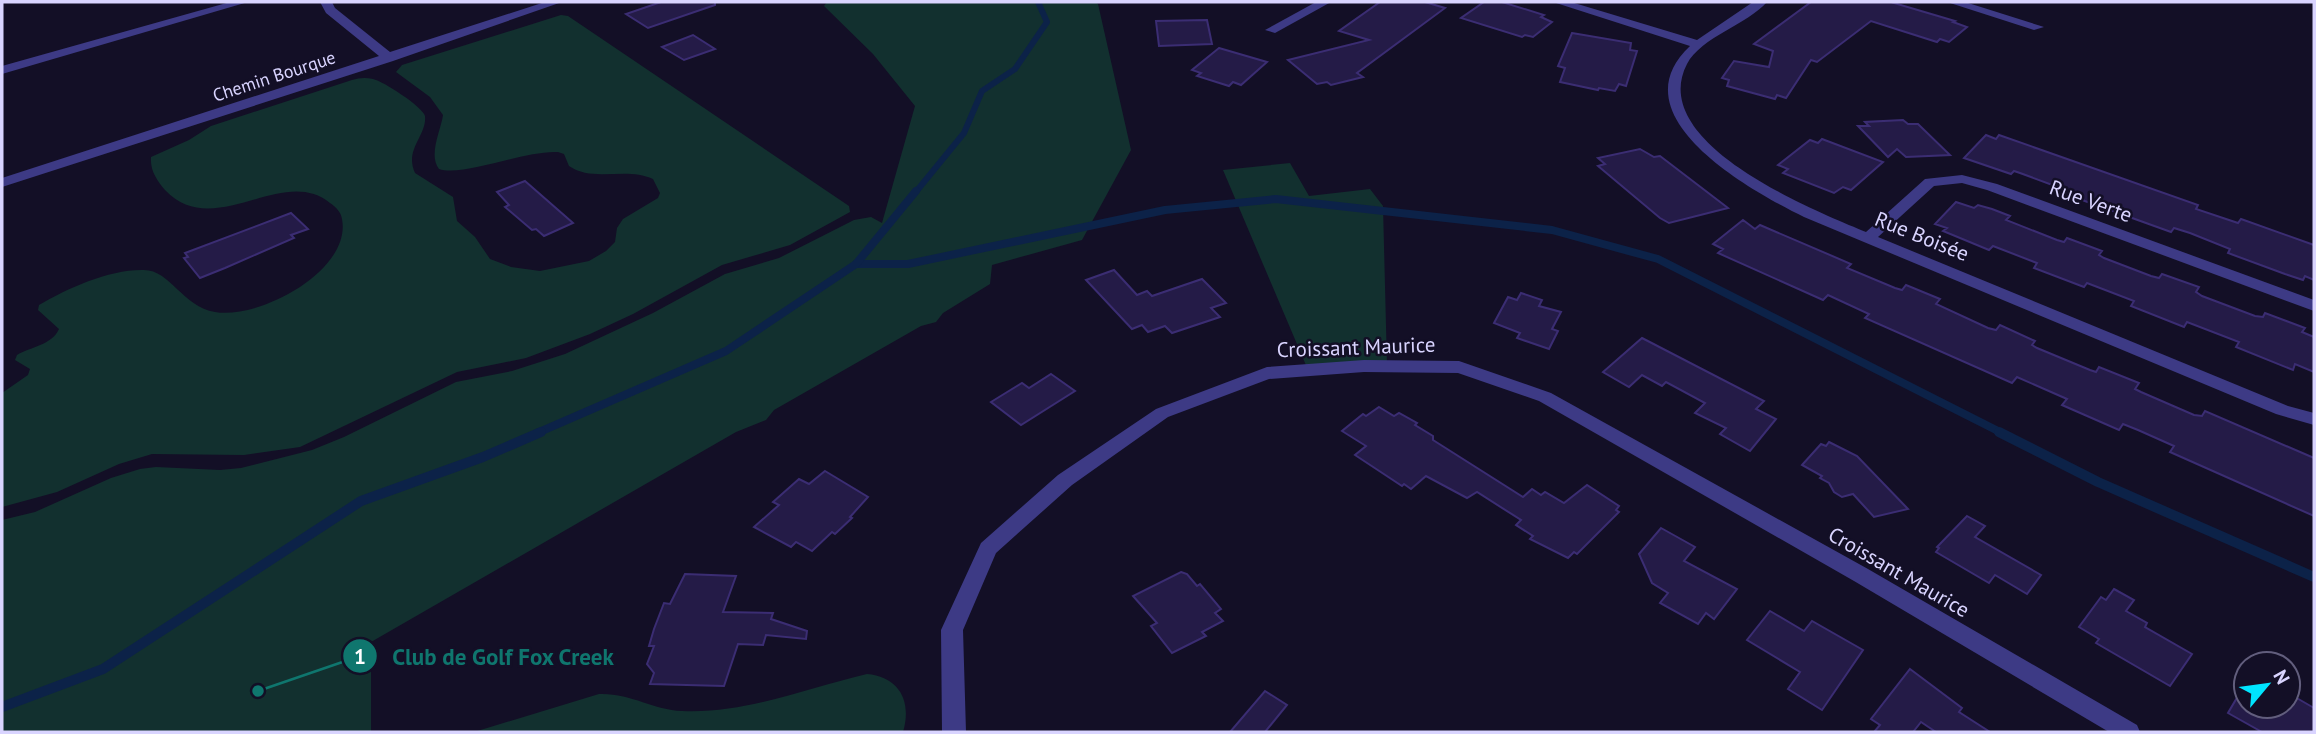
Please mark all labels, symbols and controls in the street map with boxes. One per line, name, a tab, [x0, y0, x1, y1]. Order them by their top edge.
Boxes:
street label: Chemin Bourque	[210, 45, 338, 107]
street label: Rue Verte	[2046, 174, 2136, 228]
street label: Rue Boisée	[1871, 205, 1973, 267]
street label: Croissant Maurice	[1276, 331, 1436, 363]
street label: Croissant Maurice	[1824, 521, 1974, 623]
callout: Club de Golf Fox Creek	[342, 634, 628, 678]
text: Club de Golf Fox Creek	[392, 642, 615, 671]
text: 1	[354, 643, 366, 670]
north arrow	[2232, 650, 2302, 720]
text: N	[2268, 665, 2295, 688]

